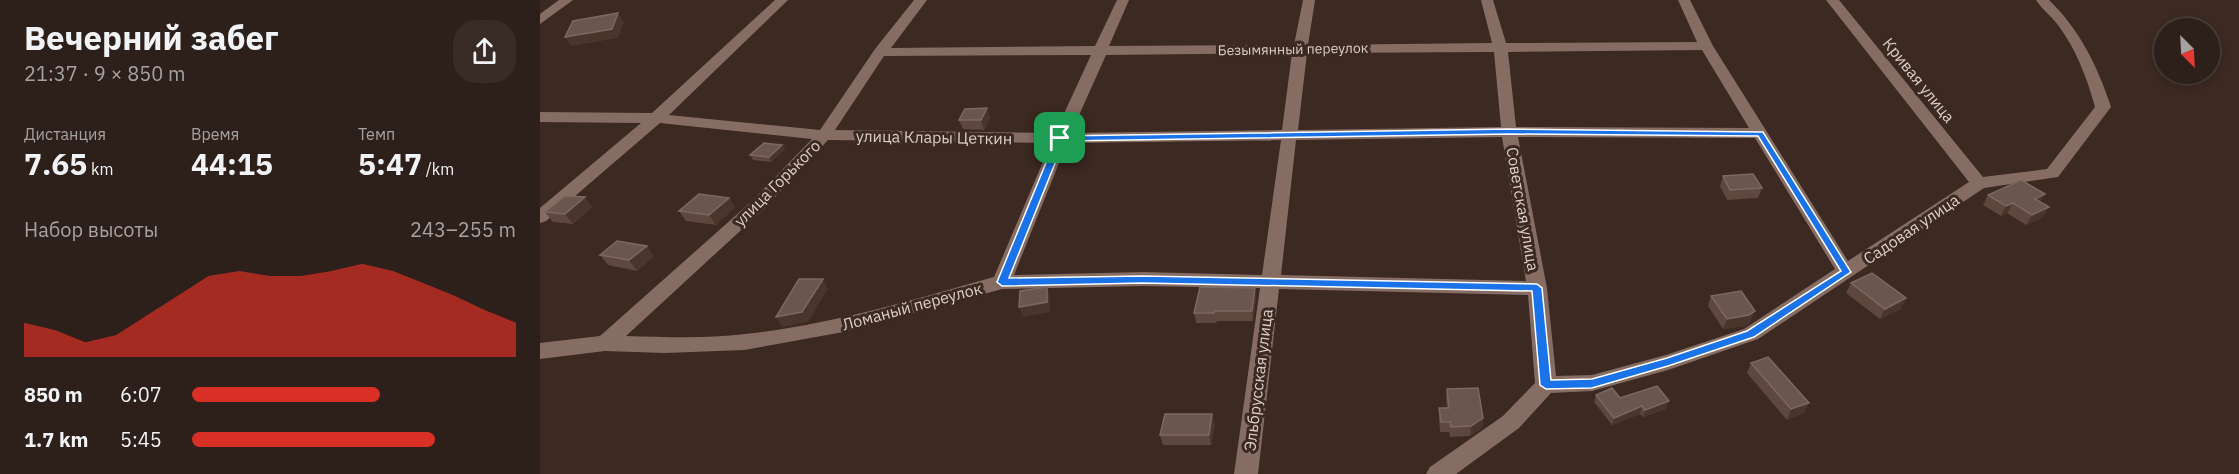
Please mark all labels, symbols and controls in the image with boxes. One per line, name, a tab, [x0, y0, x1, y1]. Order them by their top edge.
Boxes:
text: Вечерний забег	[24, 16, 279, 59]
north arrow	[2154, 18, 2220, 84]
map controls	[2154, 18, 2220, 84]
button: share	[453, 20, 516, 83]
street label: Кривая улица	[1879, 34, 1960, 127]
street label: Безымянный переулок	[1217, 39, 1369, 59]
text: 21:37 · 9 × 850 m	[24, 60, 185, 87]
pin	[1034, 112, 1085, 163]
icon: arrive	[1043, 121, 1076, 154]
text: Дистанция	[24, 124, 106, 144]
text: Время	[191, 124, 239, 144]
text: Темп	[358, 124, 395, 144]
street label: улица Клары Цеткин	[856, 126, 1012, 148]
street label: улица Горького	[730, 136, 824, 230]
text: 7.65	[24, 144, 87, 183]
text: 44:15	[191, 144, 273, 183]
text: 5:47	[358, 144, 422, 183]
street label: Советская улица	[1502, 145, 1544, 273]
text: km	[87, 159, 114, 179]
text: /km	[422, 159, 454, 179]
street label: Садовая улица	[1859, 189, 1963, 268]
text: Набор высоты	[24, 216, 158, 243]
text: 243–255 m	[410, 216, 516, 243]
street label: Ломаный переулок	[840, 278, 984, 334]
street label: Эльбрусская улица	[1239, 307, 1277, 452]
text: 850 m	[24, 381, 83, 408]
text: 6:07	[120, 381, 162, 408]
text: 1.7 km	[24, 426, 88, 453]
text: 5:45	[120, 426, 162, 453]

